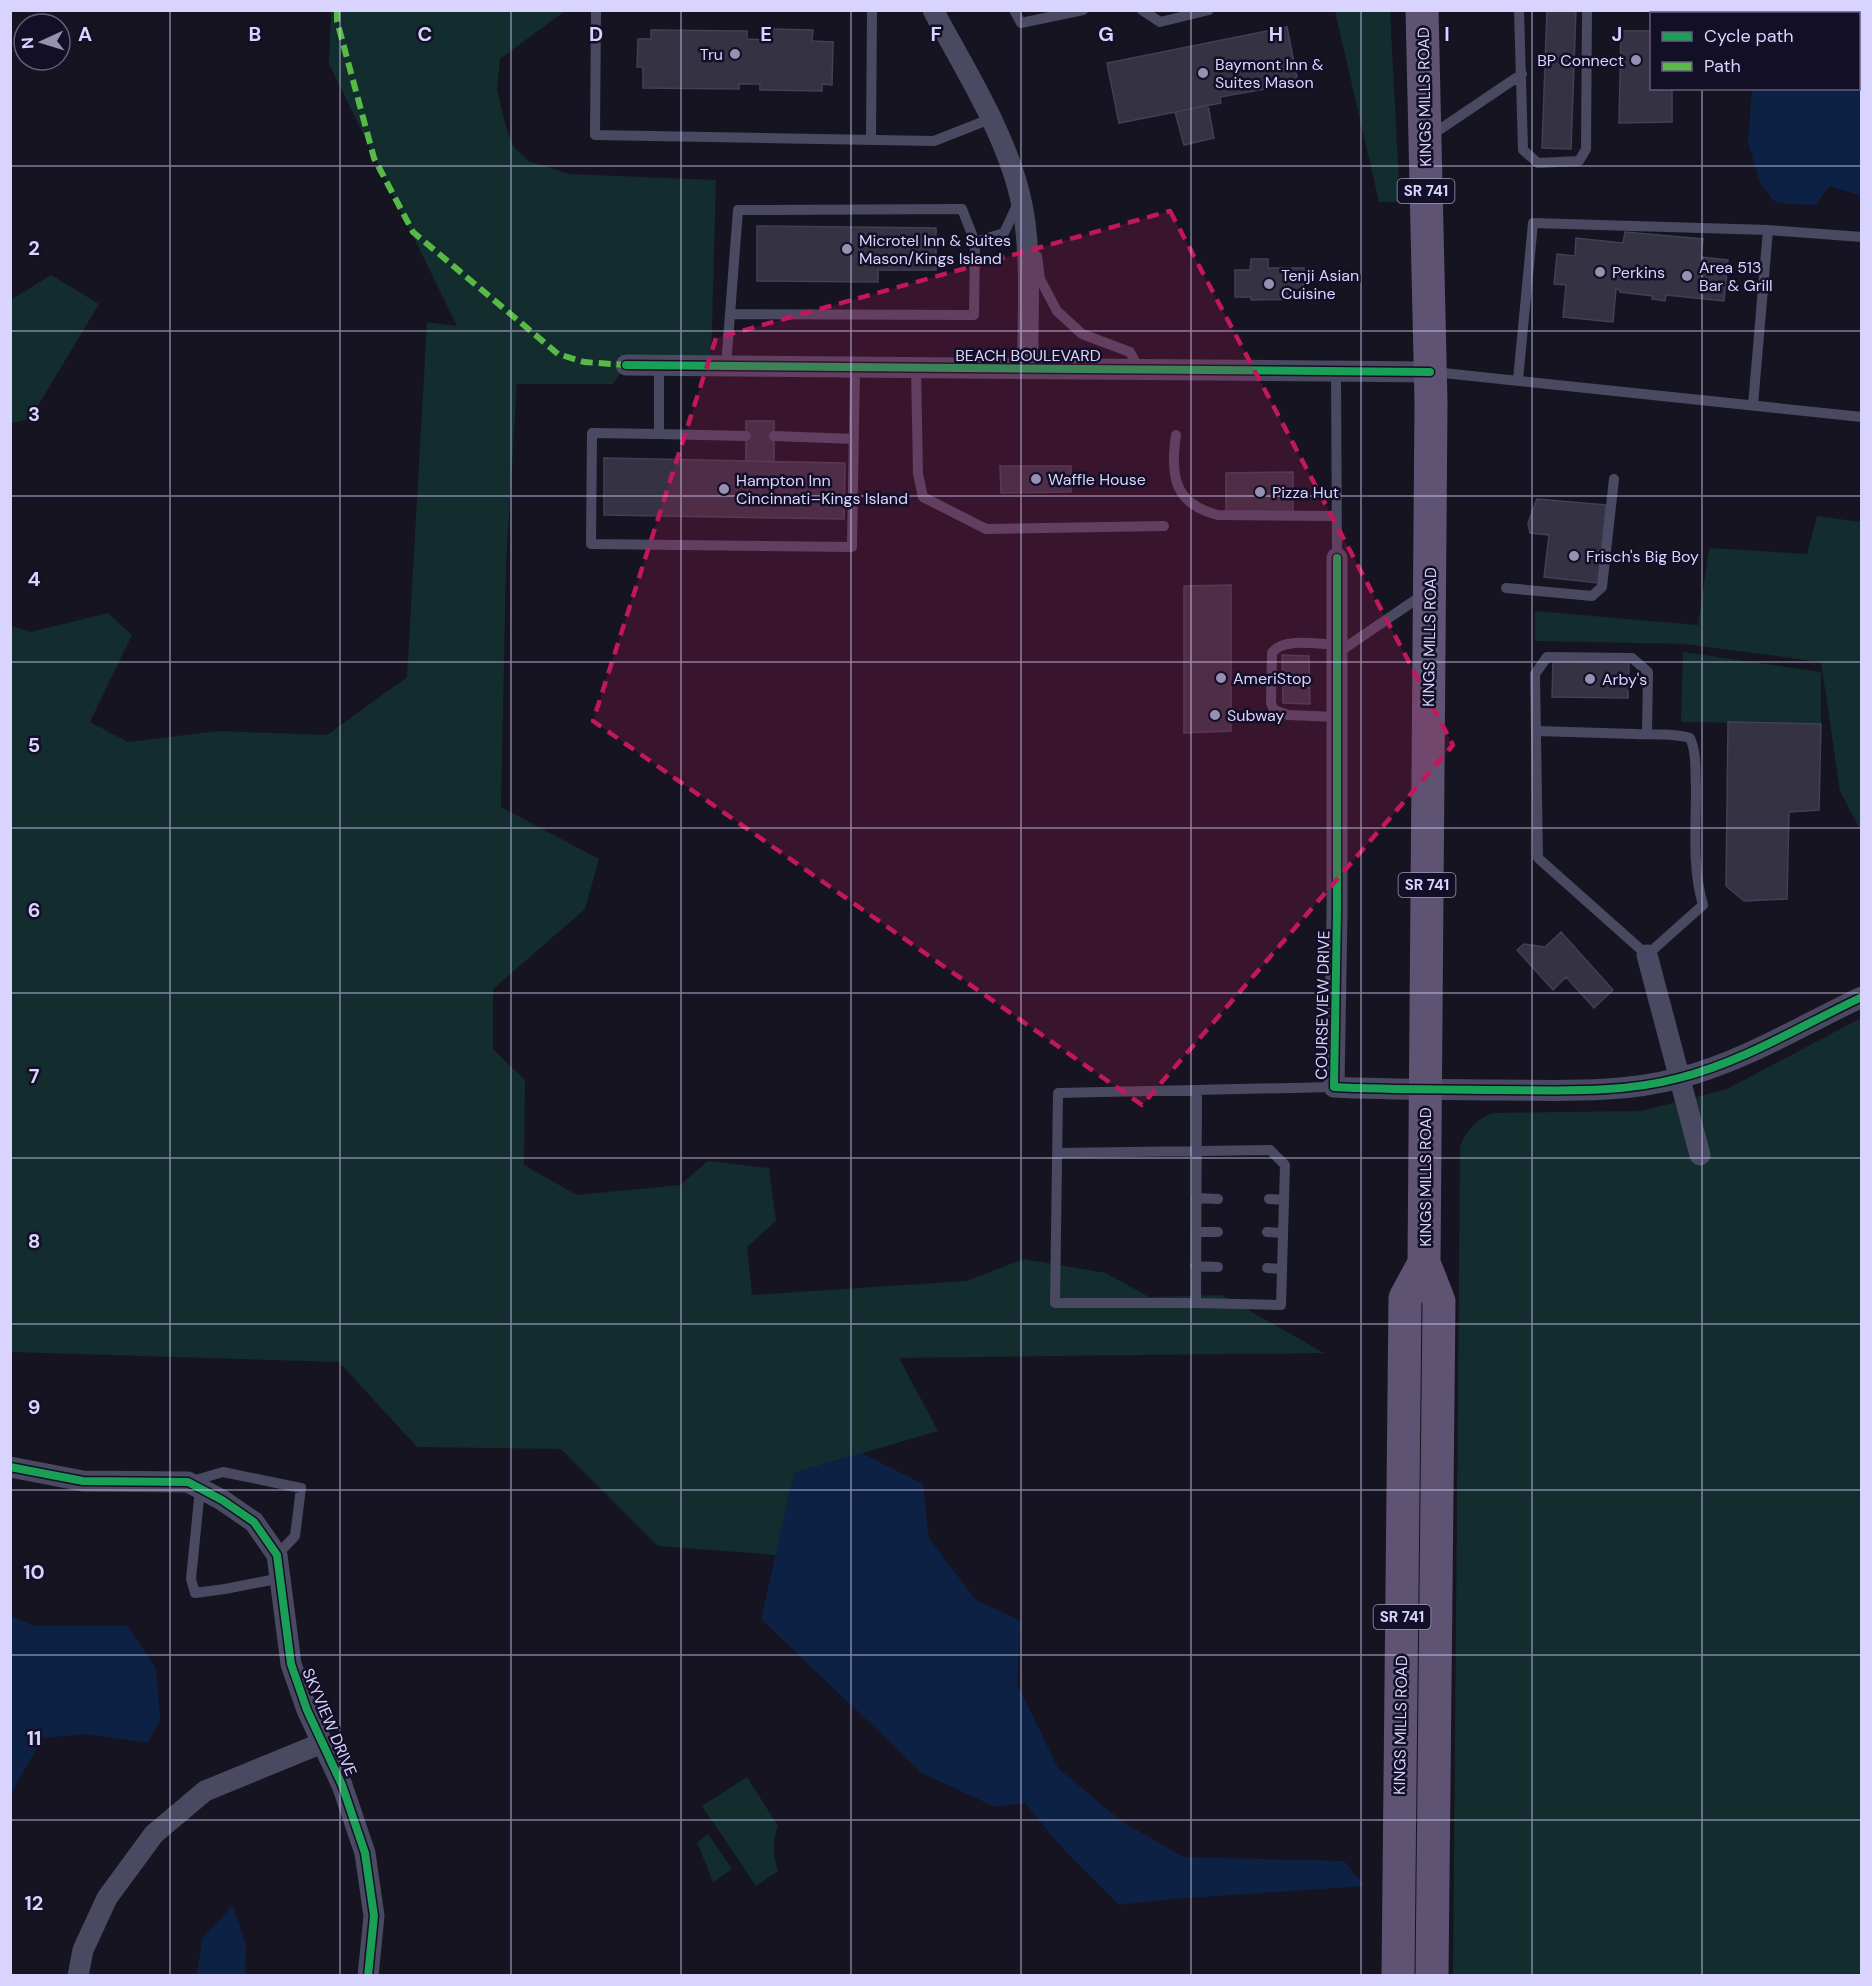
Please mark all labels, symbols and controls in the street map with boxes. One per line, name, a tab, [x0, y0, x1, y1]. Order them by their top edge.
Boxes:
north arrow	[12, 12, 72, 72]
legend	[1650, 12, 1860, 90]
text: A	[78, 21, 92, 47]
text: B	[249, 21, 261, 47]
text: C	[418, 21, 432, 47]
text: D	[589, 21, 603, 47]
text: E	[760, 21, 772, 47]
text: F	[930, 21, 942, 47]
text: G	[1098, 21, 1114, 47]
text: H	[1269, 21, 1283, 47]
text: I	[1444, 21, 1450, 47]
text: J	[1612, 21, 1622, 47]
text: Cycle path	[1704, 24, 1794, 48]
street label: KINGS MILLS ROAD	[1413, 27, 1436, 167]
text: N	[17, 36, 38, 50]
place label: Tru	[700, 44, 723, 65]
marker: Tru	[728, 47, 742, 61]
place label: BP Connect	[1537, 50, 1624, 71]
marker: BP Connect	[1629, 53, 1643, 67]
place label: Baymont Inn & Suites Mason	[1215, 54, 1324, 93]
text: Path	[1704, 54, 1741, 78]
marker: Baymont Inn & Suites Mason	[1196, 66, 1210, 80]
road number: SR 741	[1398, 179, 1454, 203]
place label: Microtel Inn & Suites Mason/Kings Island	[859, 230, 1011, 269]
text: 2	[28, 235, 40, 261]
marker: Microtel Inn & Suites Mason/Kings Island	[840, 242, 854, 256]
place label: Area 513 Bar & Grill	[1699, 257, 1773, 296]
place label: Perkins	[1612, 262, 1665, 283]
place label: Tenji Asian Cuisine	[1281, 265, 1359, 304]
marker: Perkins	[1593, 265, 1607, 279]
marker: Area 513 Bar & Grill	[1680, 269, 1694, 283]
marker: Tenji Asian Cuisine	[1262, 277, 1276, 291]
street label: BEACH BOULEVARD	[955, 345, 1101, 366]
text: 3	[28, 401, 40, 427]
place label: Waffle House	[1048, 469, 1146, 490]
place label: Hampton Inn Cincinnati–Kings Island	[736, 470, 908, 509]
marker: Waffle House	[1029, 472, 1043, 486]
marker: Hampton Inn Cincinnati–Kings Island	[717, 482, 731, 496]
place label: Pizza Hut	[1272, 482, 1339, 503]
marker: Pizza Hut	[1253, 485, 1267, 499]
place label: Frisch's Big Boy	[1586, 546, 1699, 567]
marker: Frisch's Big Boy	[1567, 549, 1581, 563]
text: 4	[28, 566, 41, 592]
street label: KINGS MILLS ROAD	[1418, 567, 1441, 707]
place label: AmeriStop	[1233, 668, 1312, 689]
place label: Arby's	[1602, 669, 1647, 690]
marker: AmeriStop	[1214, 671, 1228, 685]
marker: Arby's	[1583, 672, 1597, 686]
place label: Subway	[1227, 705, 1285, 726]
marker: Subway	[1208, 708, 1222, 722]
text: 5	[28, 732, 40, 758]
road number: SR 741	[1398, 873, 1456, 897]
text: 6	[28, 897, 40, 923]
street label: COURSEVIEW DRIVE	[1311, 930, 1334, 1080]
text: 7	[29, 1063, 40, 1089]
street label: KINGS MILLS ROAD	[1415, 1107, 1436, 1247]
text: 8	[28, 1228, 40, 1254]
text: 9	[28, 1394, 40, 1420]
text: 10	[23, 1559, 45, 1585]
road number: SR 741	[1374, 1605, 1430, 1629]
street label: KINGS MILLS ROAD	[1389, 1655, 1412, 1795]
street label: SKYVIEW DRIVE	[297, 1665, 362, 1779]
text: 11	[27, 1725, 41, 1751]
text: 12	[25, 1890, 43, 1916]

